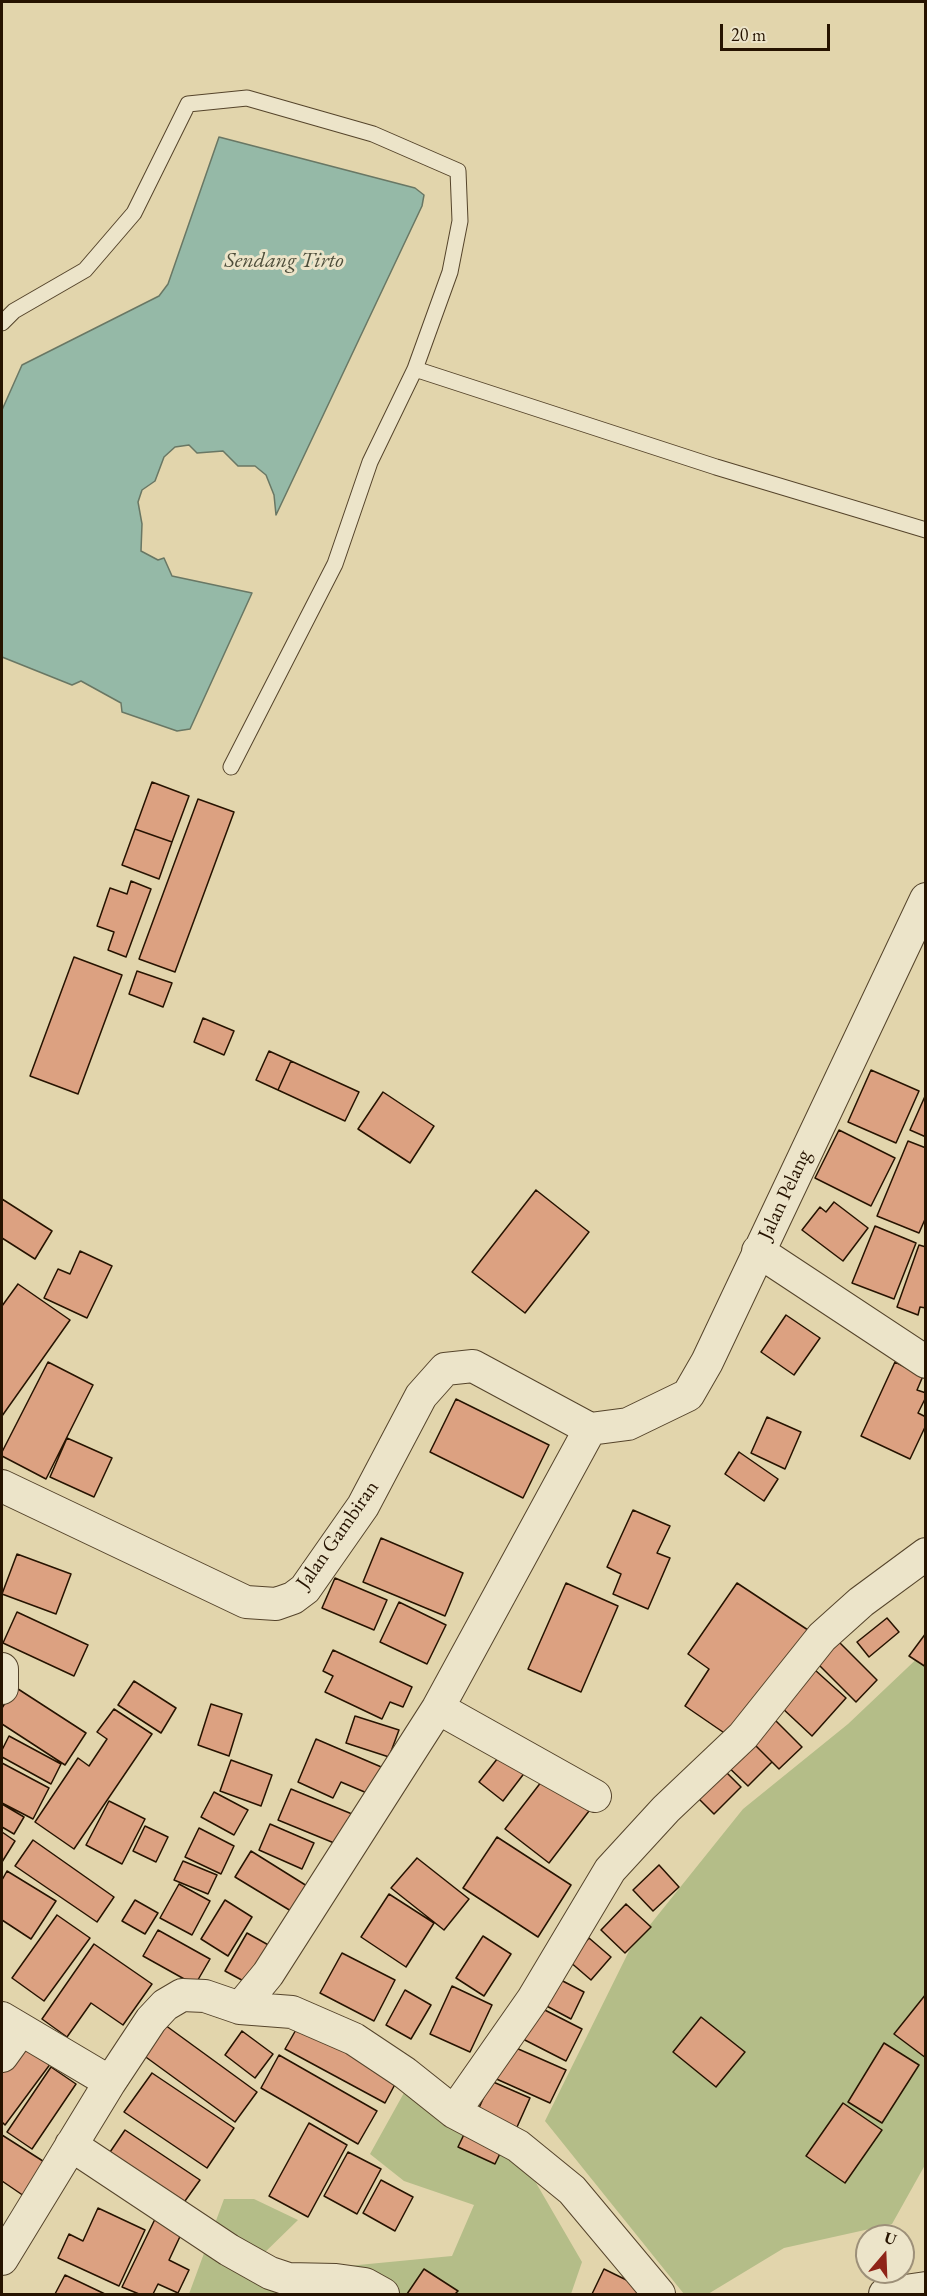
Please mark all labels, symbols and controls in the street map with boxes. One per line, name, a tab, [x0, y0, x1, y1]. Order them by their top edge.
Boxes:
scale bar	[723, 12, 832, 50]
text: 20 m	[731, 23, 766, 46]
water label: Sendang Tirto	[224, 248, 344, 274]
street label: Jalan Pelang	[753, 1146, 817, 1244]
street label: Jalan Gambiran	[291, 1476, 385, 1594]
north arrow	[855, 2224, 915, 2284]
text: U	[881, 2227, 899, 2250]

